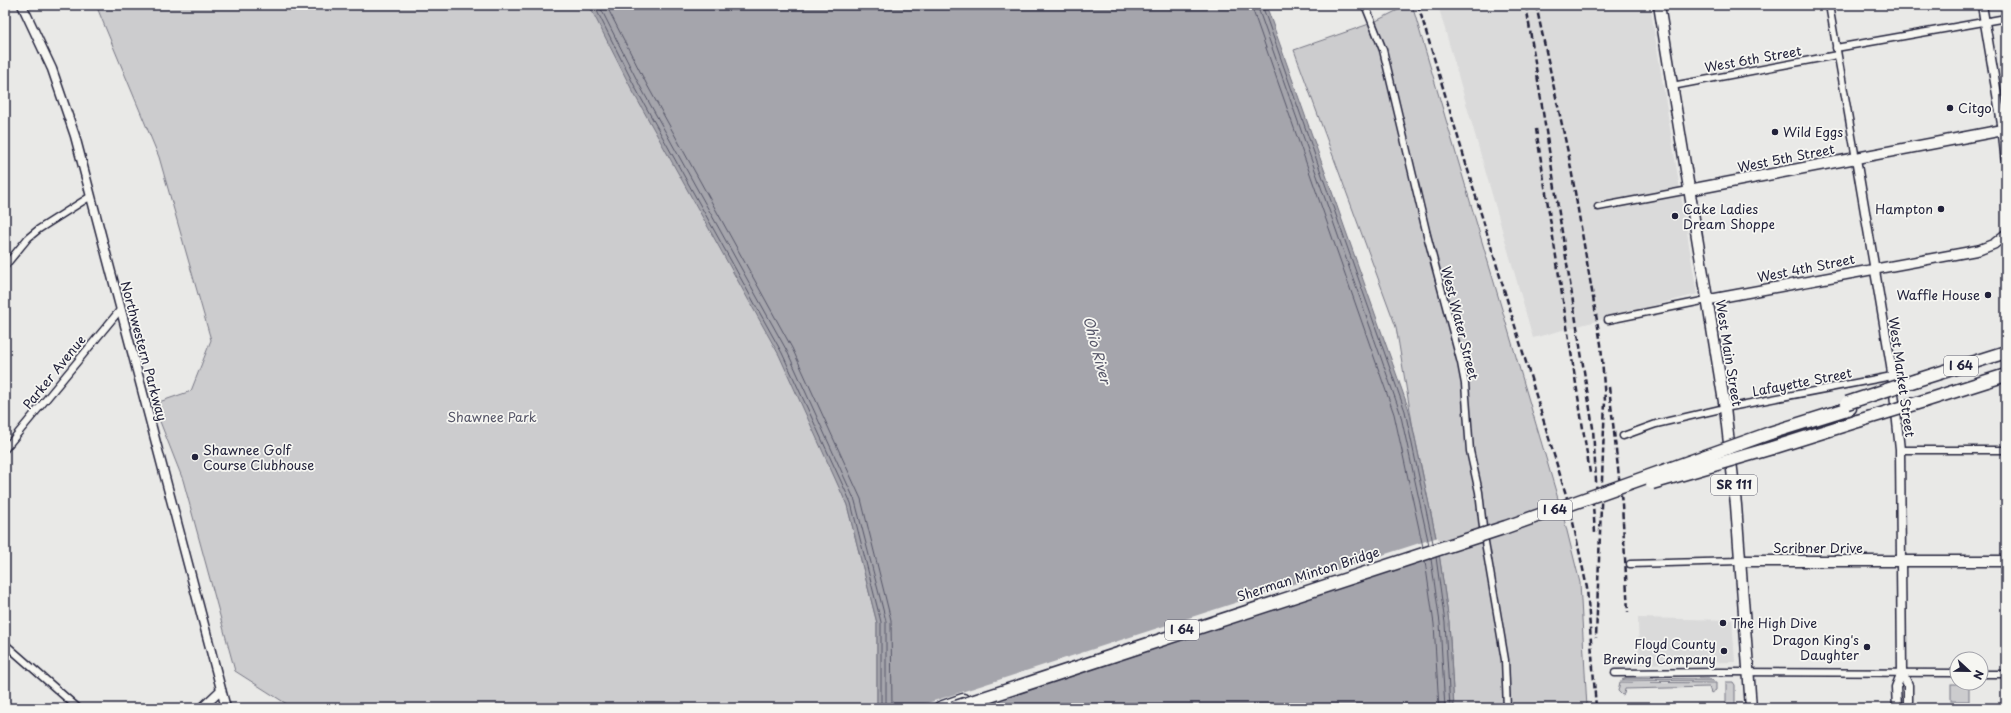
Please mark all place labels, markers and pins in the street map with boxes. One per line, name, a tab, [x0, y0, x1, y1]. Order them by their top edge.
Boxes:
place label: Citgo	[1958, 98, 1992, 117]
marker: Citgo	[1945, 103, 1955, 113]
place label: Wild Eggs	[1783, 122, 1843, 141]
marker: Wild Eggs	[1770, 127, 1780, 137]
place label: Cake Ladies Dream Shoppe	[1683, 199, 1775, 233]
place label: Hampton	[1875, 199, 1933, 218]
marker: Hampton	[1936, 204, 1946, 214]
marker: Cake Ladies Dream Shoppe	[1670, 211, 1680, 221]
place label: Waffle House	[1897, 285, 1980, 304]
marker: Waffle House	[1983, 290, 1993, 300]
place label: Shawnee Golf Course Clubhouse	[203, 440, 314, 474]
marker: Shawnee Golf Course Clubhouse	[190, 452, 200, 462]
place label: The High Dive	[1731, 613, 1817, 632]
marker: The High Dive	[1718, 618, 1728, 628]
place label: Dragon King's Daughter	[1772, 630, 1860, 664]
place label: Floyd County Brewing Company	[1603, 634, 1716, 668]
marker: Dragon King's Daughter	[1862, 642, 1872, 652]
marker: Floyd County Brewing Company	[1719, 646, 1729, 656]

